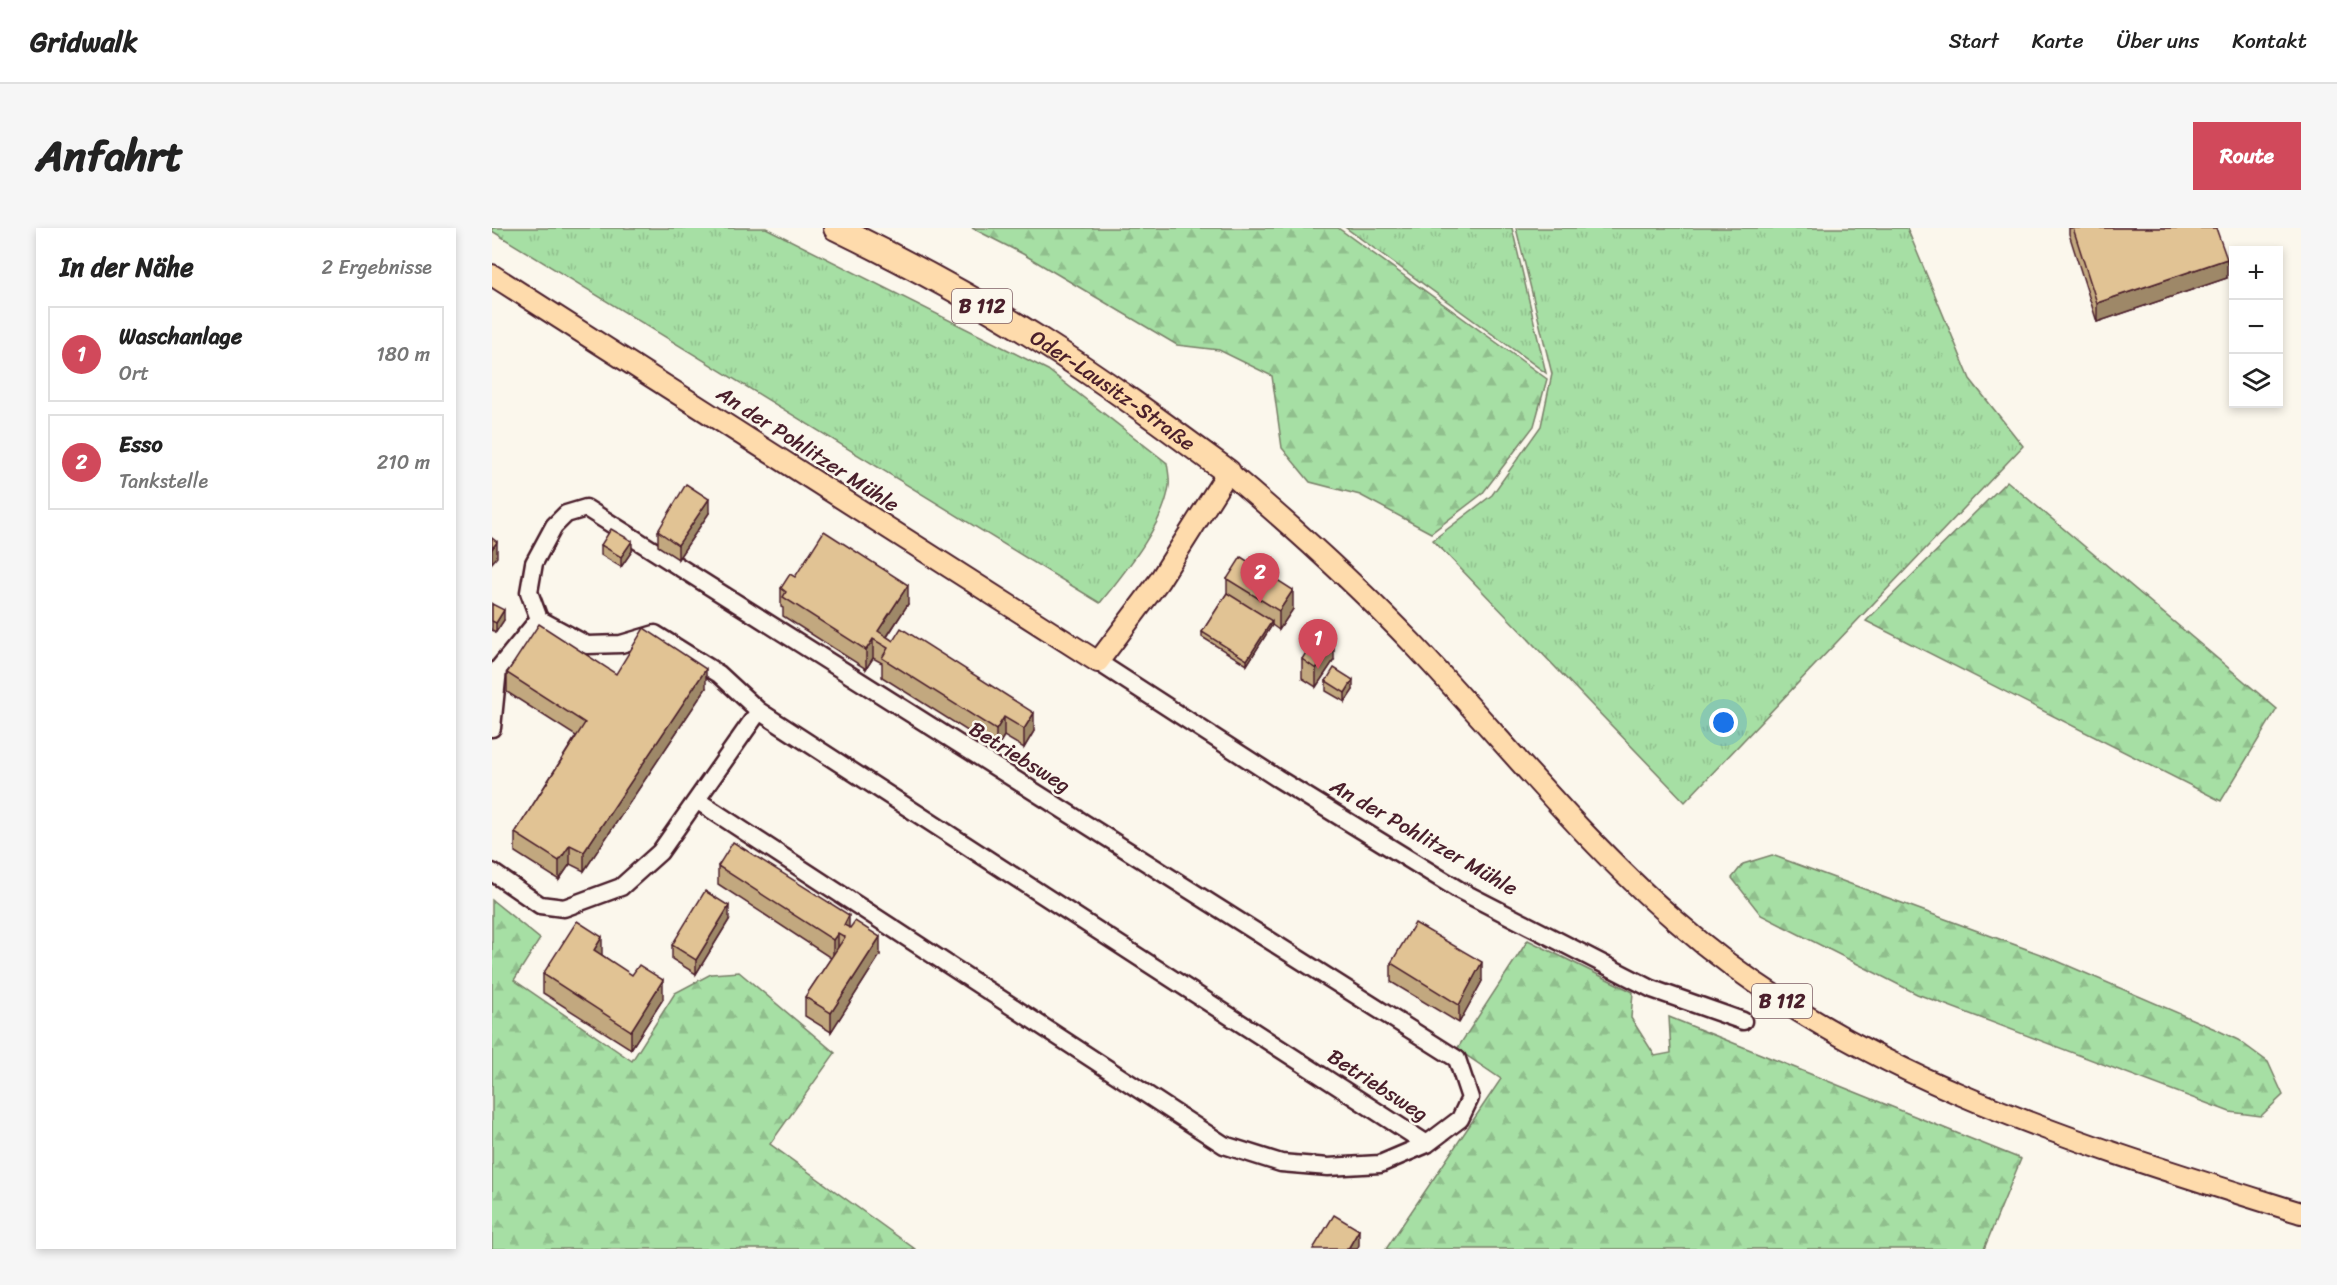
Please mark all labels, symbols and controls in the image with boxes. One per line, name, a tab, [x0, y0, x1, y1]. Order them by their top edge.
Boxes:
text: Gridwalk	[30, 17, 138, 66]
text: Start	[1949, 22, 1999, 60]
text: Karte	[2032, 22, 2084, 60]
text: Über uns	[2117, 22, 2199, 60]
text: Kontakt	[2232, 22, 2307, 60]
text: Anfahrt	[36, 119, 183, 193]
button: Route	[2193, 122, 2301, 190]
text: In der Nähe	[60, 244, 194, 290]
map controls	[2229, 246, 2283, 408]
button: +	[2229, 246, 2283, 300]
text: 2 Ergebnisse	[322, 250, 432, 285]
road number: B 112	[952, 289, 1012, 323]
button: −	[2229, 300, 2283, 354]
text: Waschanlage	[119, 317, 242, 356]
street label: Oder-Lausitz-Straße	[1022, 319, 1204, 461]
text: 1	[77, 337, 86, 372]
text: 180 m	[376, 337, 430, 372]
button: layers	[2229, 354, 2283, 408]
text: Ort	[119, 356, 149, 391]
street label: An der Pohlitzer Mühle	[708, 375, 907, 523]
text: Esso	[119, 425, 163, 464]
text: 2	[76, 445, 87, 480]
text: 210 m	[377, 445, 430, 480]
text: Tankstelle	[119, 464, 208, 499]
pin: 2	[1240, 554, 1280, 603]
pin: 1	[1298, 620, 1338, 669]
your location	[1709, 708, 1738, 737]
street label: Betriebsweg	[961, 711, 1079, 803]
street label: An der Pohlitzer Mühle	[1322, 767, 1526, 907]
road number: B 112	[1752, 984, 1812, 1018]
street label: Betriebsweg	[1320, 1038, 1436, 1132]

